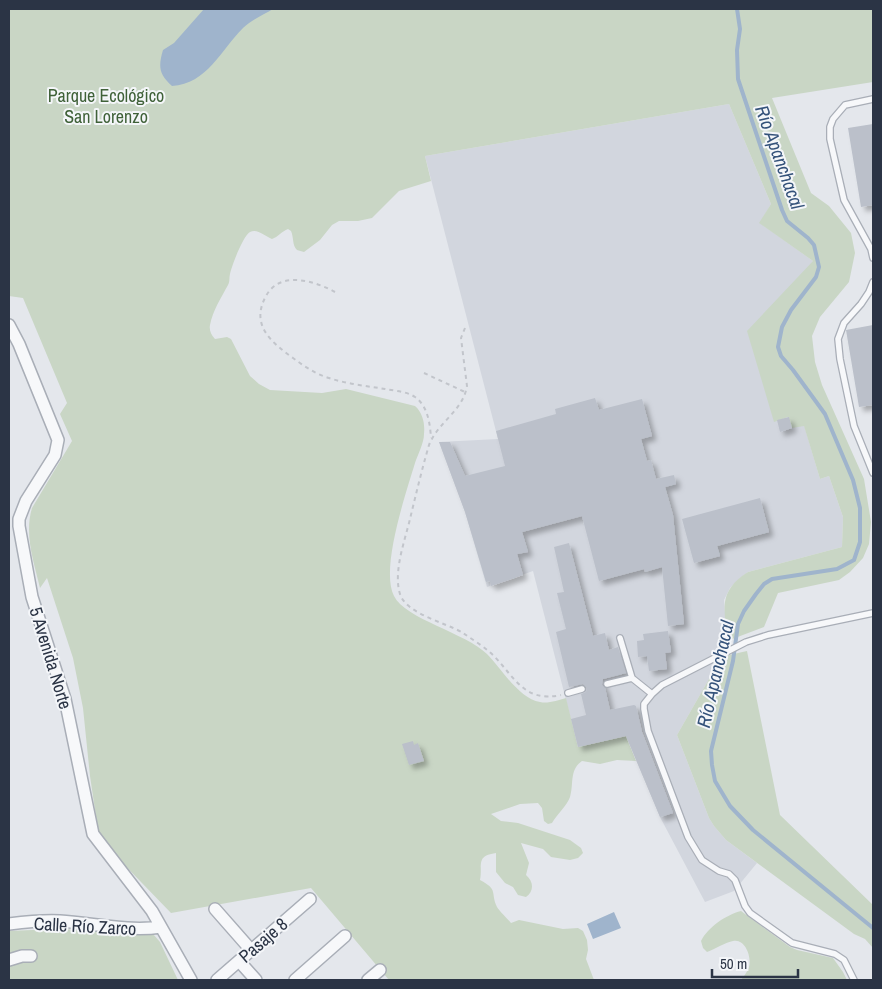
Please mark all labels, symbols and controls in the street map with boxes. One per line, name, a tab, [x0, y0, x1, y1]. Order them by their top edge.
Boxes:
park label: Parque Ecológico San Lorenzo	[48, 83, 164, 129]
water label: Río Apanchacal	[749, 101, 811, 213]
street label: 5 Avenida Norte	[24, 604, 78, 712]
water label: Río Apanchacal	[690, 617, 740, 730]
street label: Calle Río Zarco	[33, 911, 137, 941]
street label: Pasaje 8	[233, 912, 293, 968]
scale bar	[712, 946, 798, 978]
text: 50 m	[720, 953, 747, 974]

